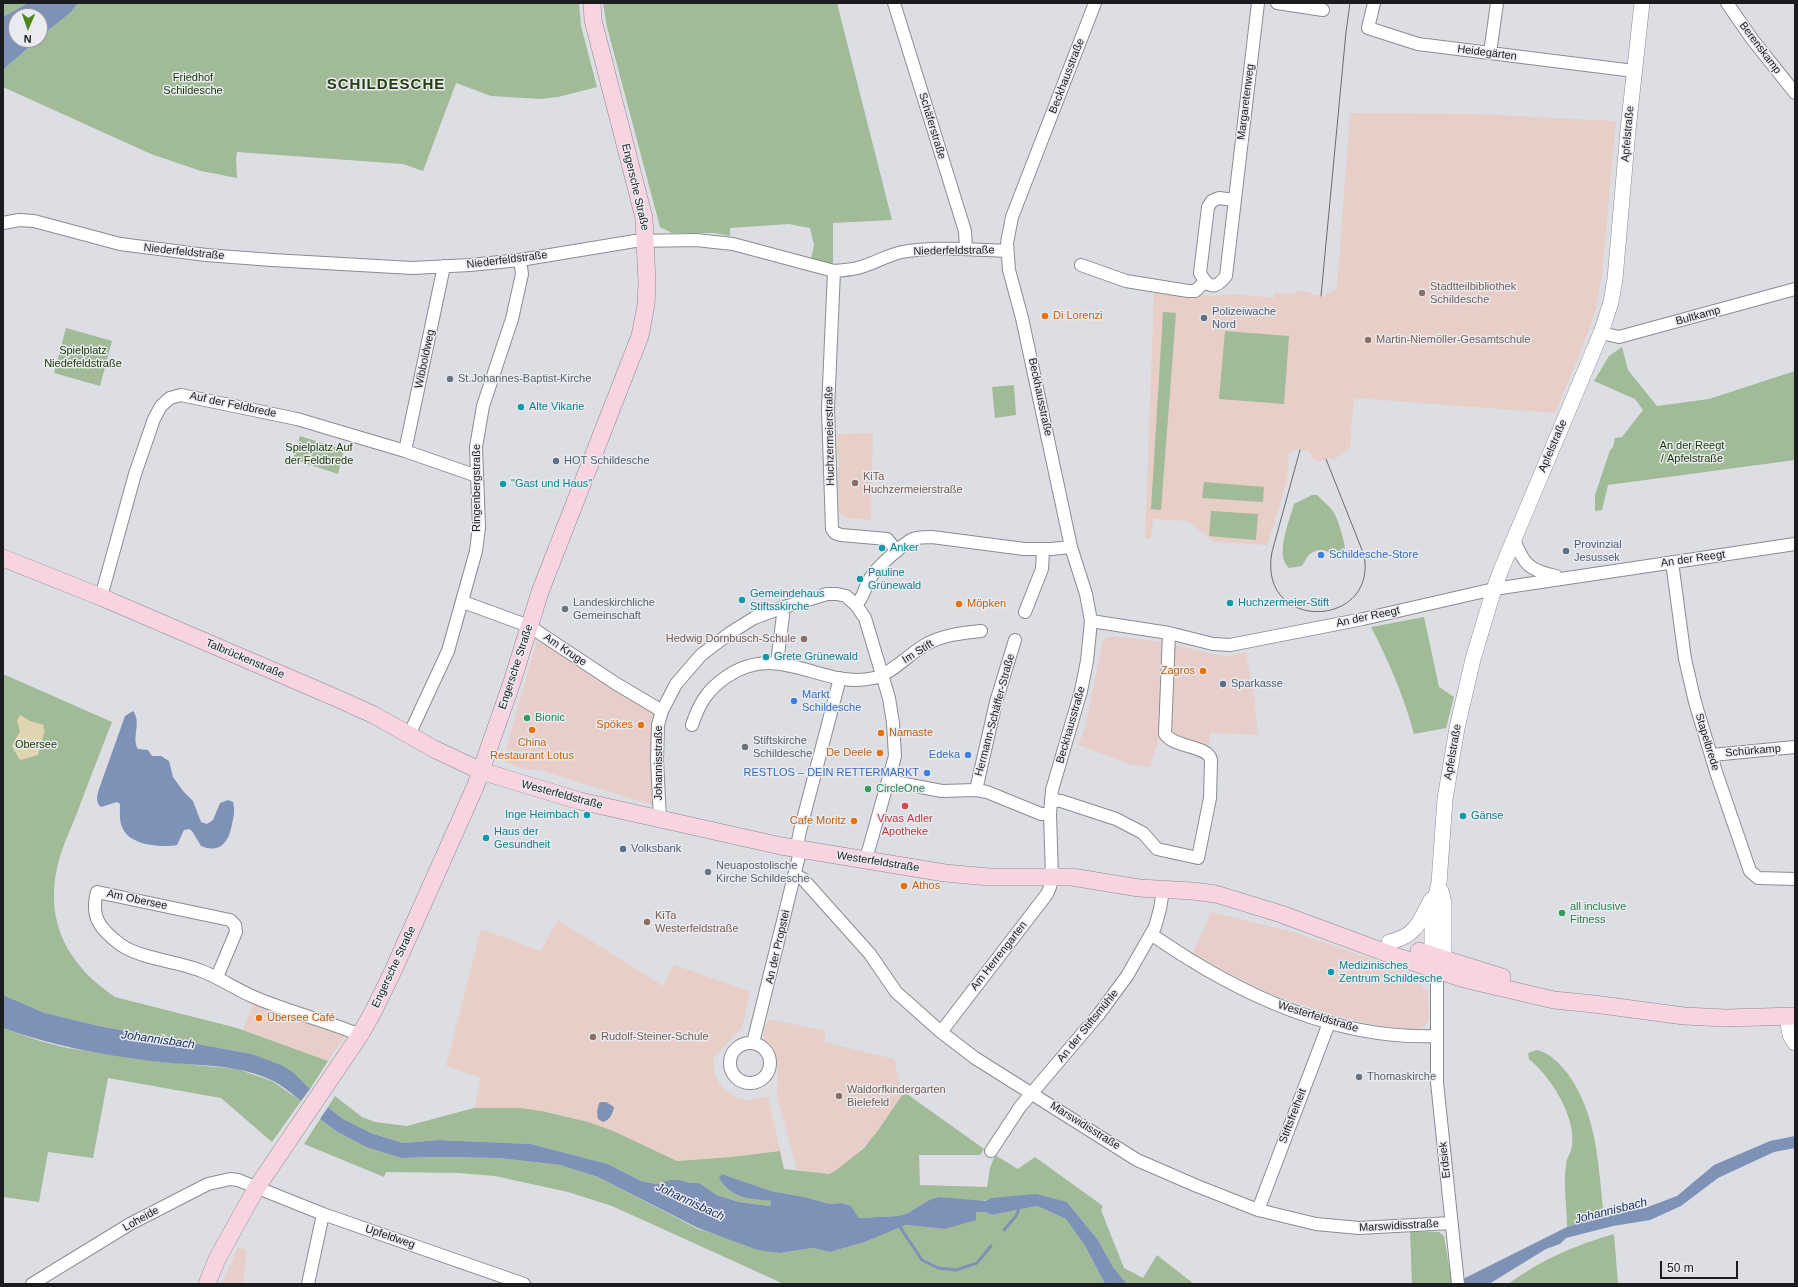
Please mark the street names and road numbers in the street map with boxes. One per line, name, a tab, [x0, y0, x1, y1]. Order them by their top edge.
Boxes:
street label: Berenskamp	[1736, 19, 1784, 77]
street label: Beckhausstraße	[1047, 37, 1087, 115]
street label: Heidegärten	[1456, 43, 1518, 63]
street label: Margaretenweg	[1235, 63, 1257, 141]
street label: Schäferstraße	[916, 91, 948, 161]
street label: Apfelstraße	[1619, 105, 1637, 163]
street label: Engersche Straße	[619, 142, 651, 232]
street label: Niederfeldstraße	[143, 241, 225, 263]
street label: Niederfeldstraße	[913, 244, 995, 258]
street label: Niederfeldstraße	[466, 248, 548, 272]
street label: Bultkamp	[1674, 304, 1722, 328]
street label: Wibboldweg	[412, 328, 438, 390]
street label: Beckhausstraße	[1025, 357, 1055, 437]
street label: Huchzermeierstraße	[823, 386, 837, 486]
street label: Auf der Feldbrede	[189, 389, 277, 421]
street label: Apfelstraße	[1536, 418, 1570, 474]
street label: Ringenbergstraße	[470, 444, 484, 532]
street label: An der Reegt	[1660, 548, 1726, 570]
street label: An der Reegt	[1335, 604, 1401, 630]
street label: Engersche Straße	[496, 623, 536, 711]
street label: Am Kruge	[541, 631, 589, 669]
street label: Talbrückenstraße	[204, 636, 286, 682]
street label: Im Stift	[900, 637, 936, 667]
street label: Hermann-Schäffer-Straße	[972, 652, 1018, 778]
street label: Beckhausstraße	[1054, 685, 1088, 765]
street label: Stapelbrede	[1692, 712, 1722, 772]
street label: Apfelstraße	[1442, 723, 1464, 781]
street label: Johannisstraße	[652, 725, 666, 801]
street label: Schürkamp	[1725, 742, 1781, 760]
street label: Westerfeldstraße	[520, 778, 604, 812]
street label: Westerfeldstraße	[836, 849, 920, 875]
street label: Am Obersee	[105, 887, 169, 913]
street label: An der Propstei	[763, 909, 793, 985]
street label: Am Herrengarten	[968, 919, 1030, 993]
street label: Engersche Straße	[369, 924, 419, 1010]
street label: An der Stiftsmühle	[1055, 987, 1121, 1065]
street label: Westerfeldstraße	[1276, 998, 1360, 1036]
street label: Stiftsfreiheit	[1277, 1087, 1309, 1145]
street label: Marswidisstraße	[1048, 1099, 1122, 1153]
street label: Erdsiek	[1437, 1141, 1453, 1179]
street label: Loheide	[121, 1204, 161, 1234]
street label: Marswidisstraße	[1359, 1217, 1439, 1235]
street label: Upfeldweg	[363, 1222, 417, 1252]

